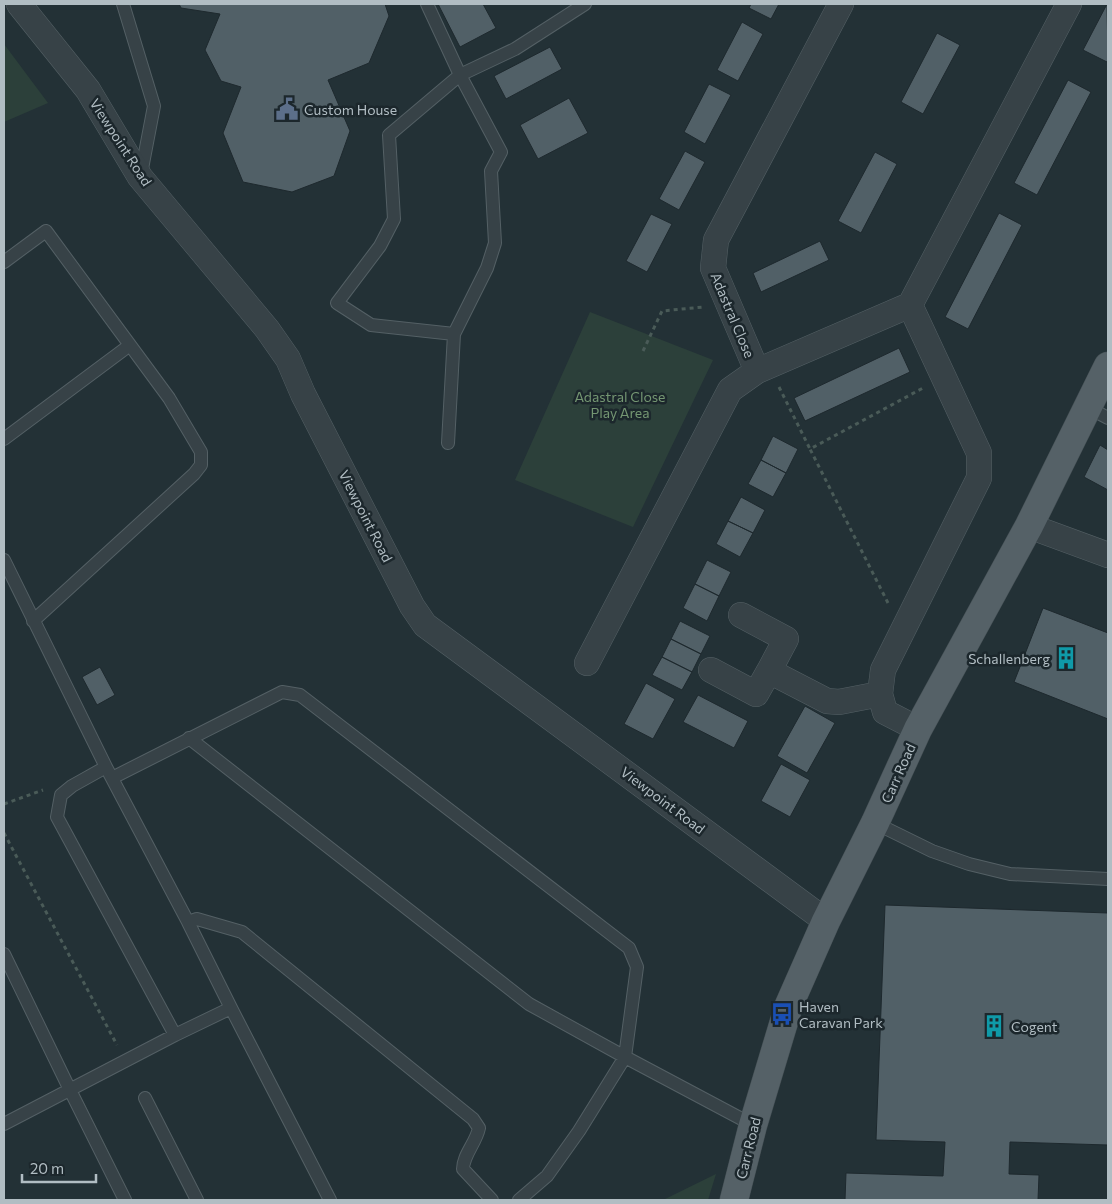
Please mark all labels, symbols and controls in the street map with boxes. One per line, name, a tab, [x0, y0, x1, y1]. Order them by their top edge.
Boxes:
street label: Viewpoint Road	[86, 95, 156, 189]
public building icon: Custom House	[274, 96, 300, 122]
place label: Custom House	[304, 101, 397, 118]
street label: Adastral Close	[707, 270, 759, 360]
park label: Adastral Close Play Area	[575, 388, 665, 421]
street label: Viewpoint Road	[335, 467, 397, 565]
building icon: Schallenberg	[1053, 645, 1079, 671]
place label: Schallenberg	[968, 650, 1050, 667]
street label: Carr Road	[877, 741, 919, 805]
street label: Viewpoint Road	[618, 763, 708, 837]
place label: Haven Caravan Park	[799, 998, 883, 1031]
bus stop icon: Haven Caravan Park	[769, 1001, 795, 1027]
building icon: Cogent	[981, 1013, 1007, 1039]
place label: Cogent	[1011, 1018, 1058, 1035]
street label: Carr Road	[732, 1115, 764, 1181]
scale bar	[22, 1152, 96, 1184]
text: 20 m	[30, 1159, 64, 1177]

